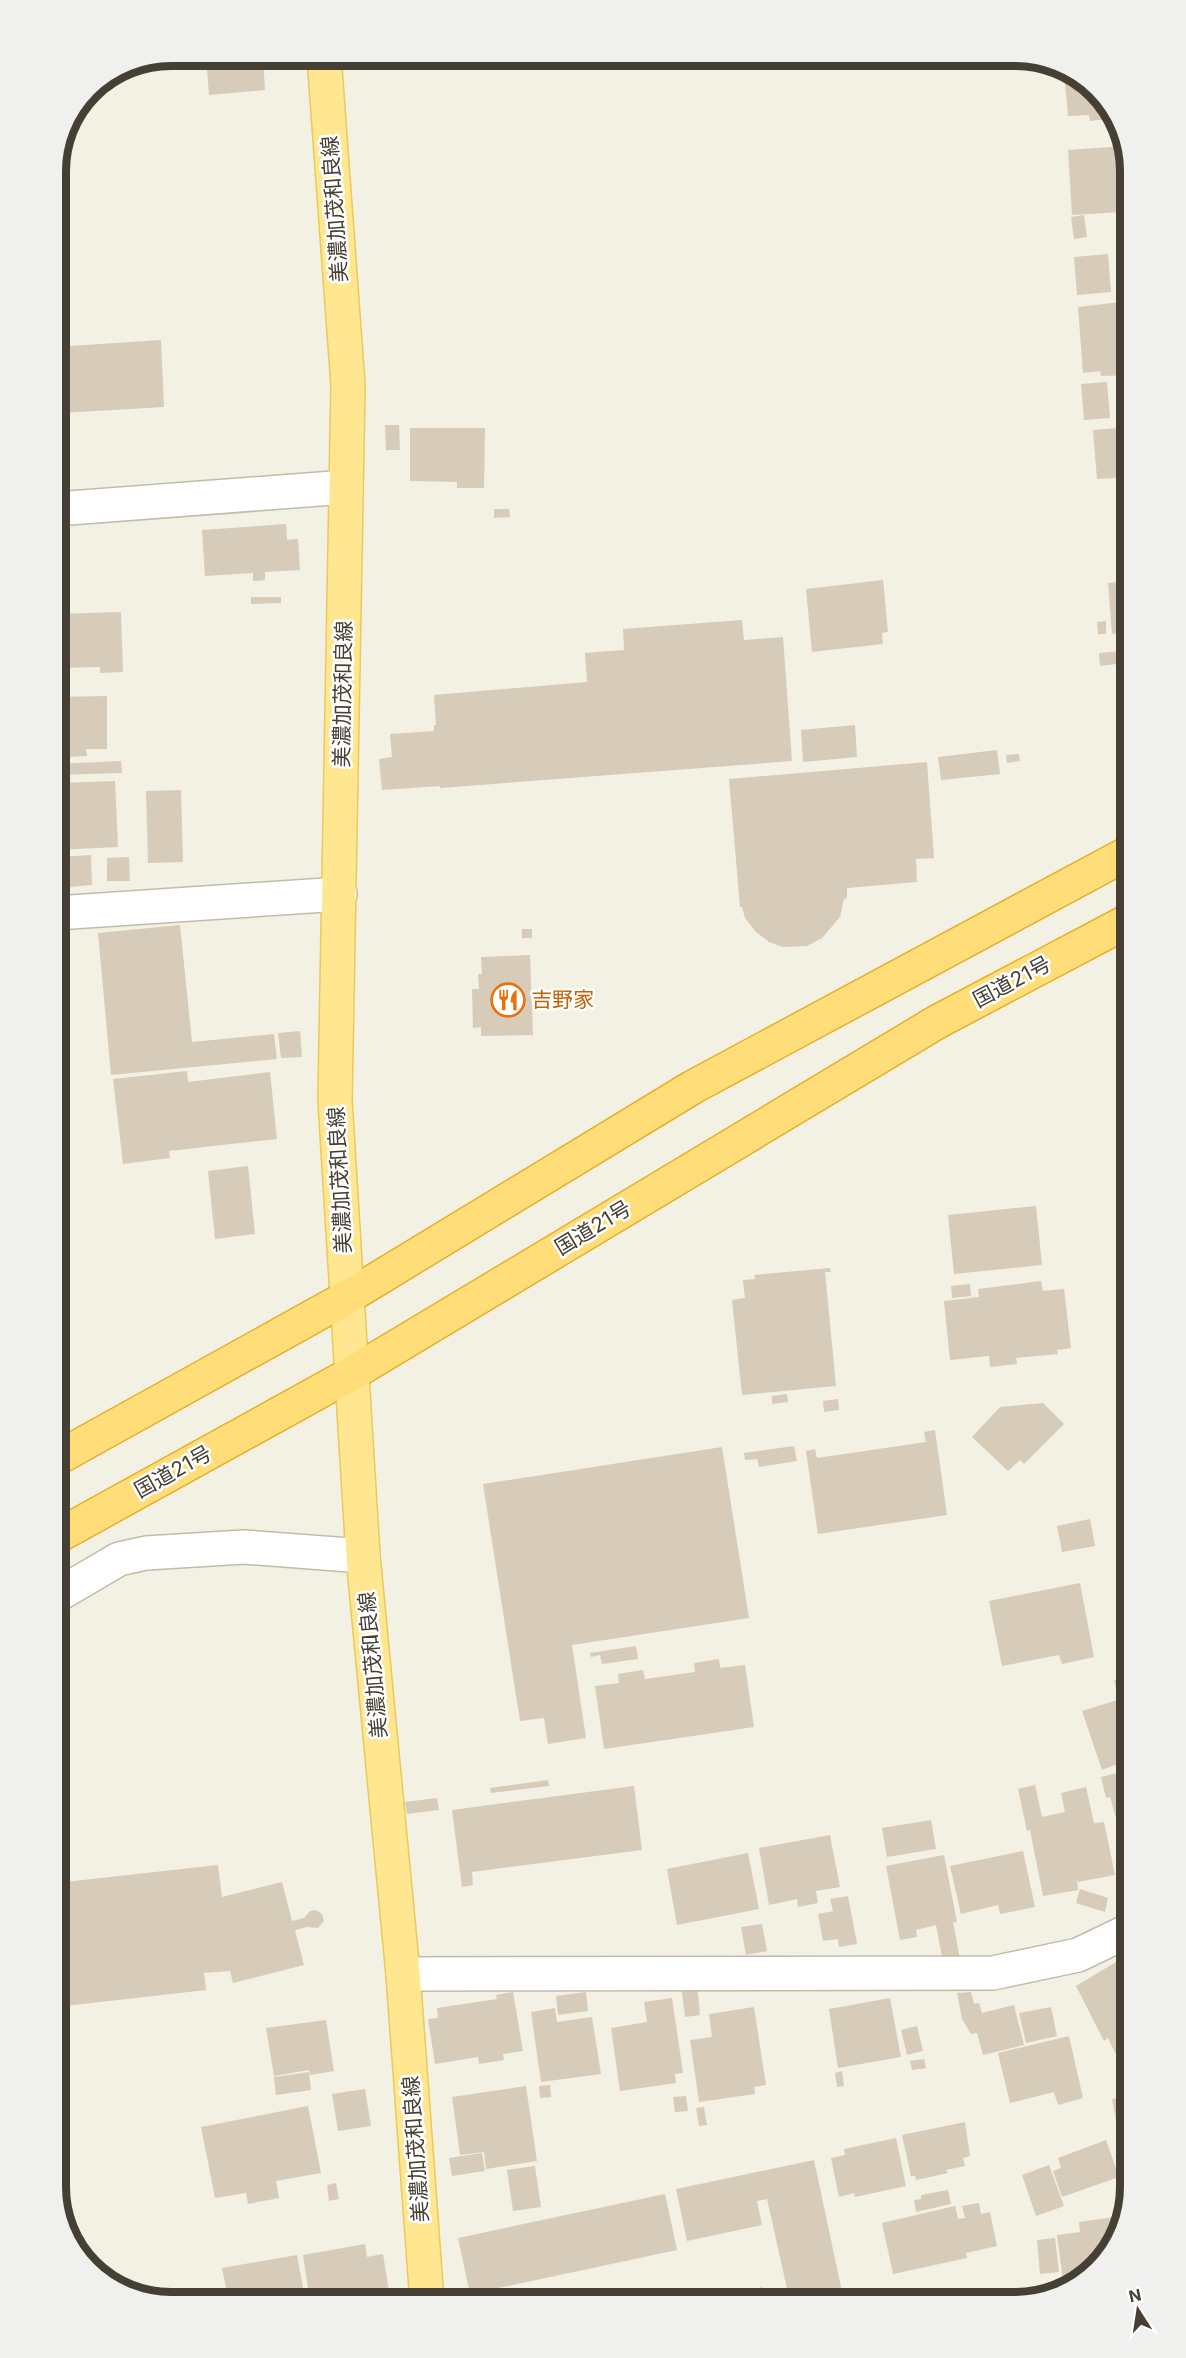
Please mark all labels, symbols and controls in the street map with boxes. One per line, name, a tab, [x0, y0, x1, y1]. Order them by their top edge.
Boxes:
street label: 美濃加茂和良線	[317, 135, 352, 283]
street label: 美濃加茂和良線	[329, 620, 356, 768]
street label: 国道21号	[969, 951, 1055, 1012]
restaurant icon: 吉野家	[490, 982, 526, 1018]
place label: 吉野家	[531, 987, 594, 1012]
street label: 美濃加茂和良線	[323, 1106, 356, 1254]
street label: 国道21号	[550, 1195, 635, 1260]
street label: 国道21号	[130, 1440, 216, 1503]
street label: 美濃加茂和良線	[354, 1591, 391, 1739]
street label: 美濃加茂和良線	[398, 2075, 433, 2223]
north arrow	[1108, 2280, 1168, 2340]
text: N	[1127, 2284, 1143, 2306]

